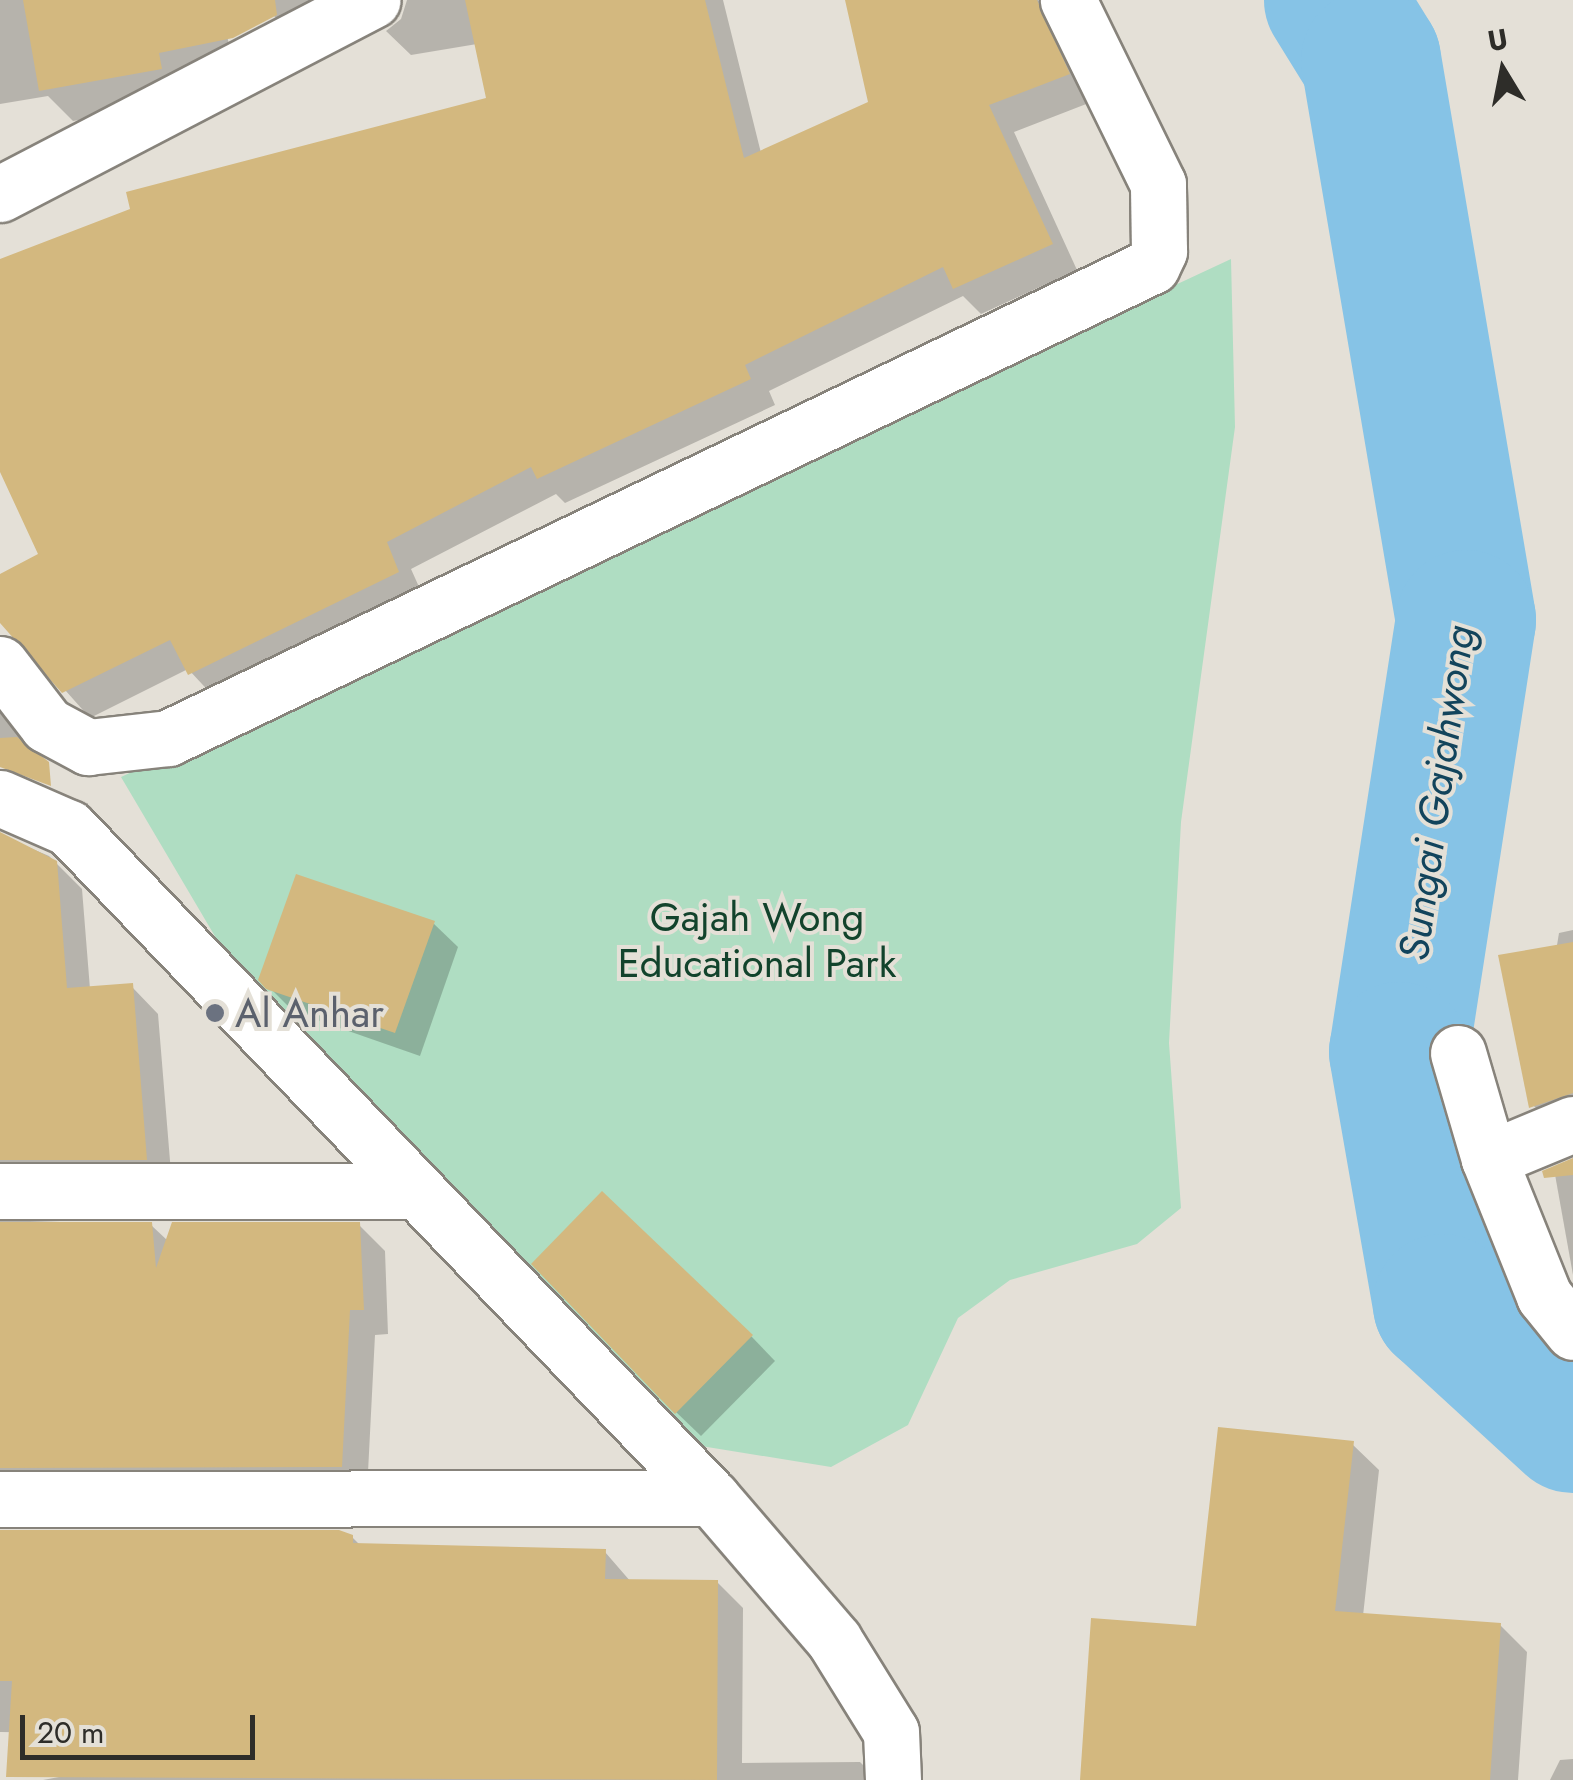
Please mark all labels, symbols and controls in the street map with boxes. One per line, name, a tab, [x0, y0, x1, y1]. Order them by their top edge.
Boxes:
text: U	[1484, 18, 1511, 62]
north arrow	[1453, 20, 1553, 120]
water label: Sungai Gajahwong	[1389, 622, 1485, 964]
park label: Gajah Wong Educational Park	[618, 893, 896, 987]
place label: Al Anhar	[235, 989, 384, 1037]
marker: Al Anhar	[204, 1002, 226, 1024]
scale bar	[25, 1695, 260, 1757]
text: 20 m	[37, 1711, 104, 1754]

